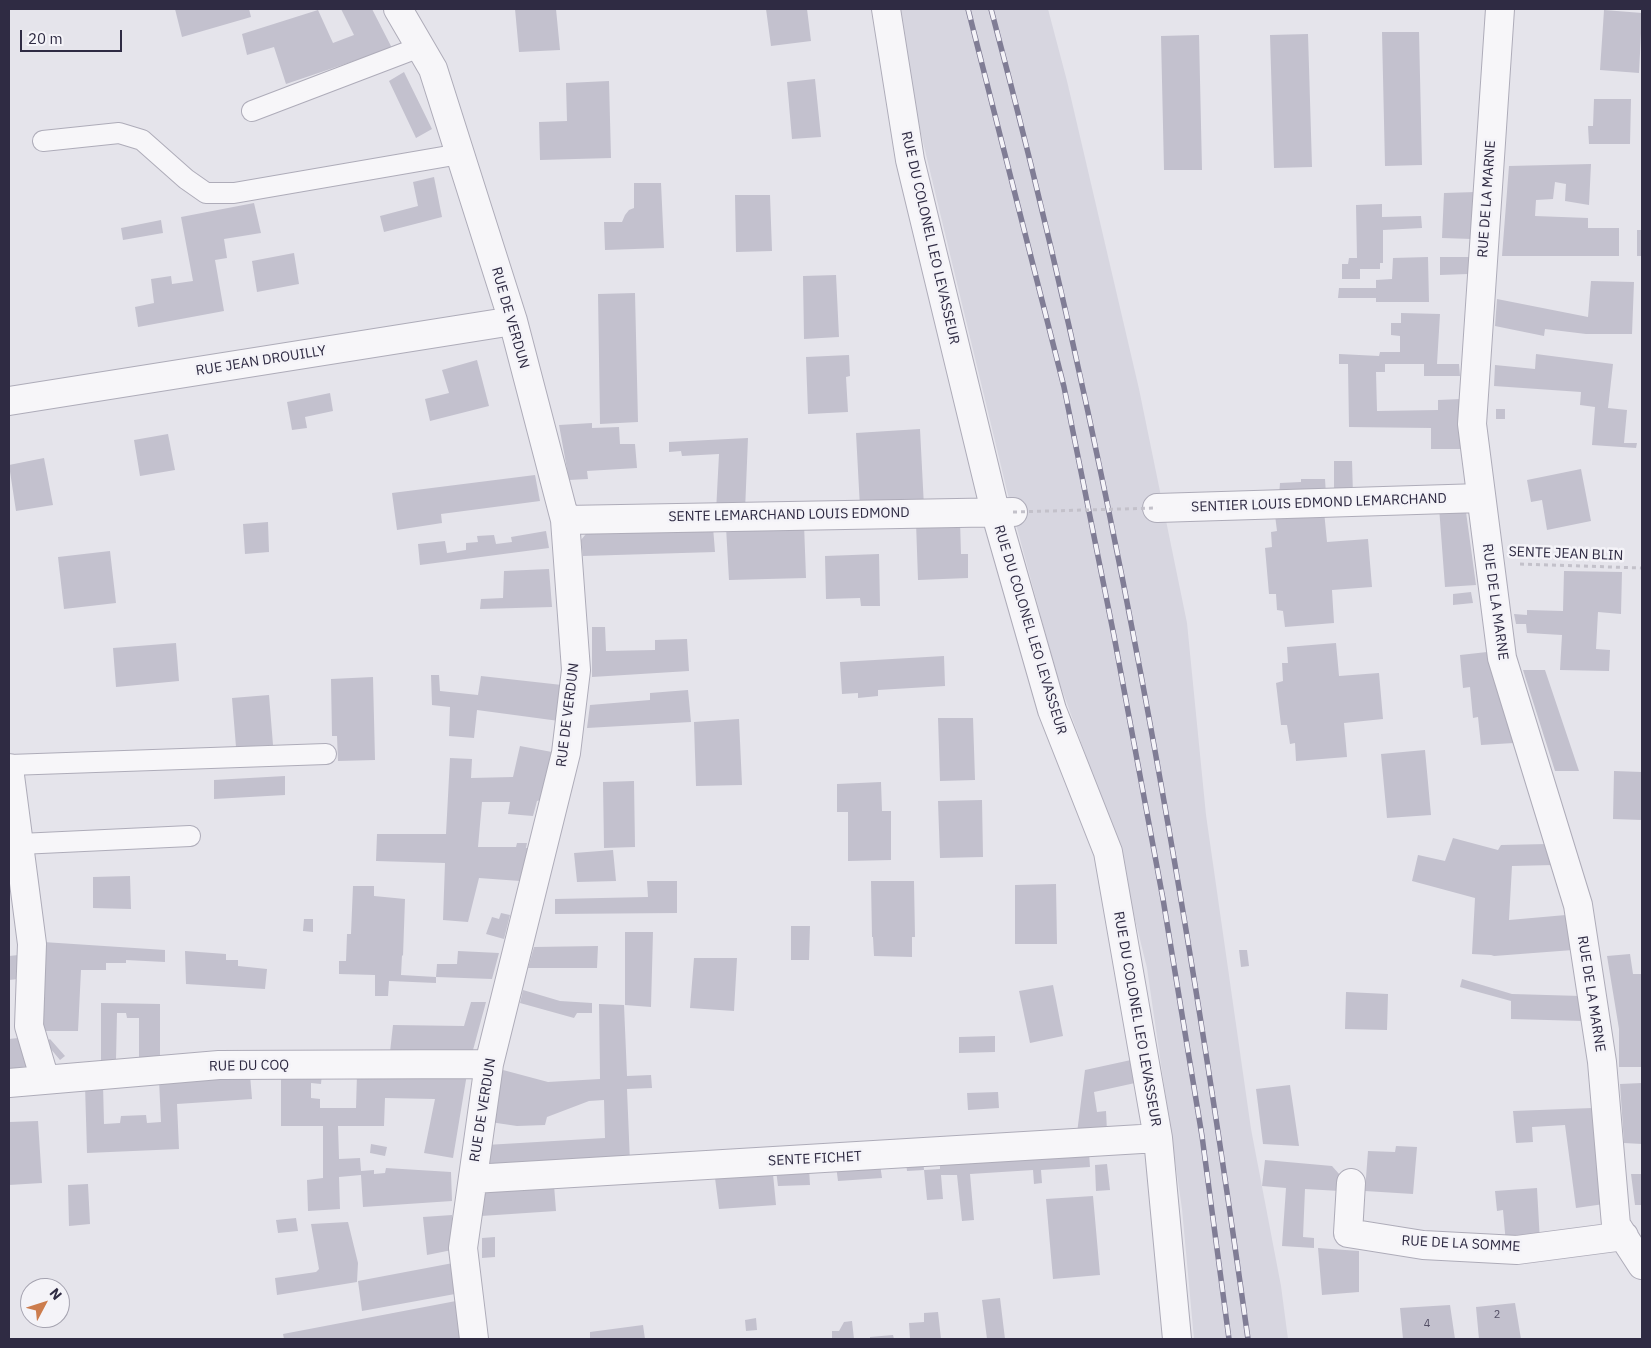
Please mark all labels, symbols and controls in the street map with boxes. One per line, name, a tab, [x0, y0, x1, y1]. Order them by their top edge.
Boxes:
scale bar	[22, 20, 125, 52]
text: 20 m	[28, 29, 63, 48]
street label: RUE DU COLONEL LEO LEVASSEUR	[897, 130, 963, 346]
street label: RUE DE LA MARNE	[1475, 140, 1499, 258]
street label: RUE DE VERDUN	[487, 265, 533, 371]
street label: RUE JEAN DROUILLY	[195, 342, 327, 380]
street label: SENTIER LOUIS EDMOND LEMARCHAND	[1191, 490, 1447, 516]
street label: SENTE LEMARCHAND LOUIS EDMOND	[668, 504, 910, 526]
street label: RUE DU COLONEL LEO LEVASSEUR	[990, 523, 1070, 737]
street label: RUE DE LA MARNE	[1479, 543, 1511, 661]
street label: SENTE JEAN BLIN	[1508, 544, 1624, 564]
street label: RUE DE VERDUN	[553, 662, 583, 768]
street label: RUE DU COLONEL LEO LEVASSEUR	[1110, 910, 1164, 1128]
street label: RUE DE LA MARNE	[1574, 935, 1608, 1053]
street label: RUE DU COQ	[209, 1057, 289, 1075]
street label: RUE DE VERDUN	[466, 1057, 500, 1163]
street label: SENTE FICHET	[768, 1148, 862, 1170]
street label: RUE DE LA SOMME	[1401, 1232, 1521, 1256]
north arrow	[20, 1278, 70, 1328]
text: N	[46, 1284, 66, 1304]
house number: 2	[1494, 1308, 1500, 1322]
house number: 4	[1424, 1317, 1430, 1331]

